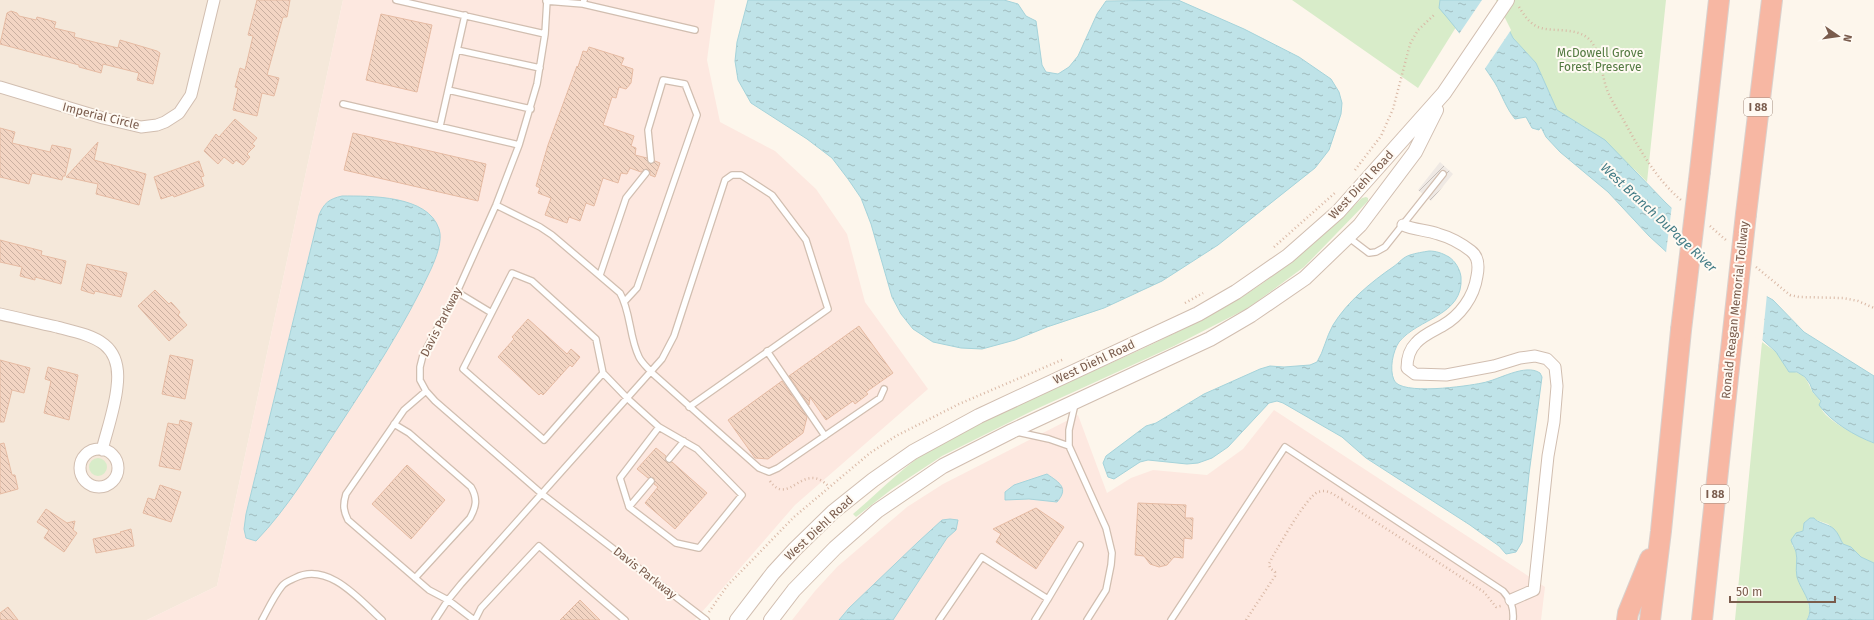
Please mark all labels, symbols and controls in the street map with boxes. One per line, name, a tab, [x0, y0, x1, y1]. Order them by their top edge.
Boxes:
north arrow	[1818, 16, 1858, 56]
text: N	[1840, 33, 1854, 43]
park label: McDowell Grove Forest Preserve	[1557, 46, 1643, 74]
road number: I 88	[1744, 98, 1772, 116]
street label: Imperial Circle	[61, 100, 141, 132]
street label: West Diehl Road	[1326, 148, 1396, 222]
water label: West Branch DuPage River	[1598, 160, 1720, 276]
street label: Ronald Reagan Memorial Tollway	[1719, 220, 1751, 400]
street label: Davis Parkway	[417, 285, 465, 359]
street label: West Diehl Road	[1051, 337, 1137, 387]
road number: I 88	[1701, 485, 1729, 503]
street label: West Diehl Road	[782, 493, 856, 563]
street label: Davis Parkway	[611, 544, 679, 602]
scale bar	[1730, 578, 1835, 604]
text: 50 m	[1736, 585, 1762, 599]

